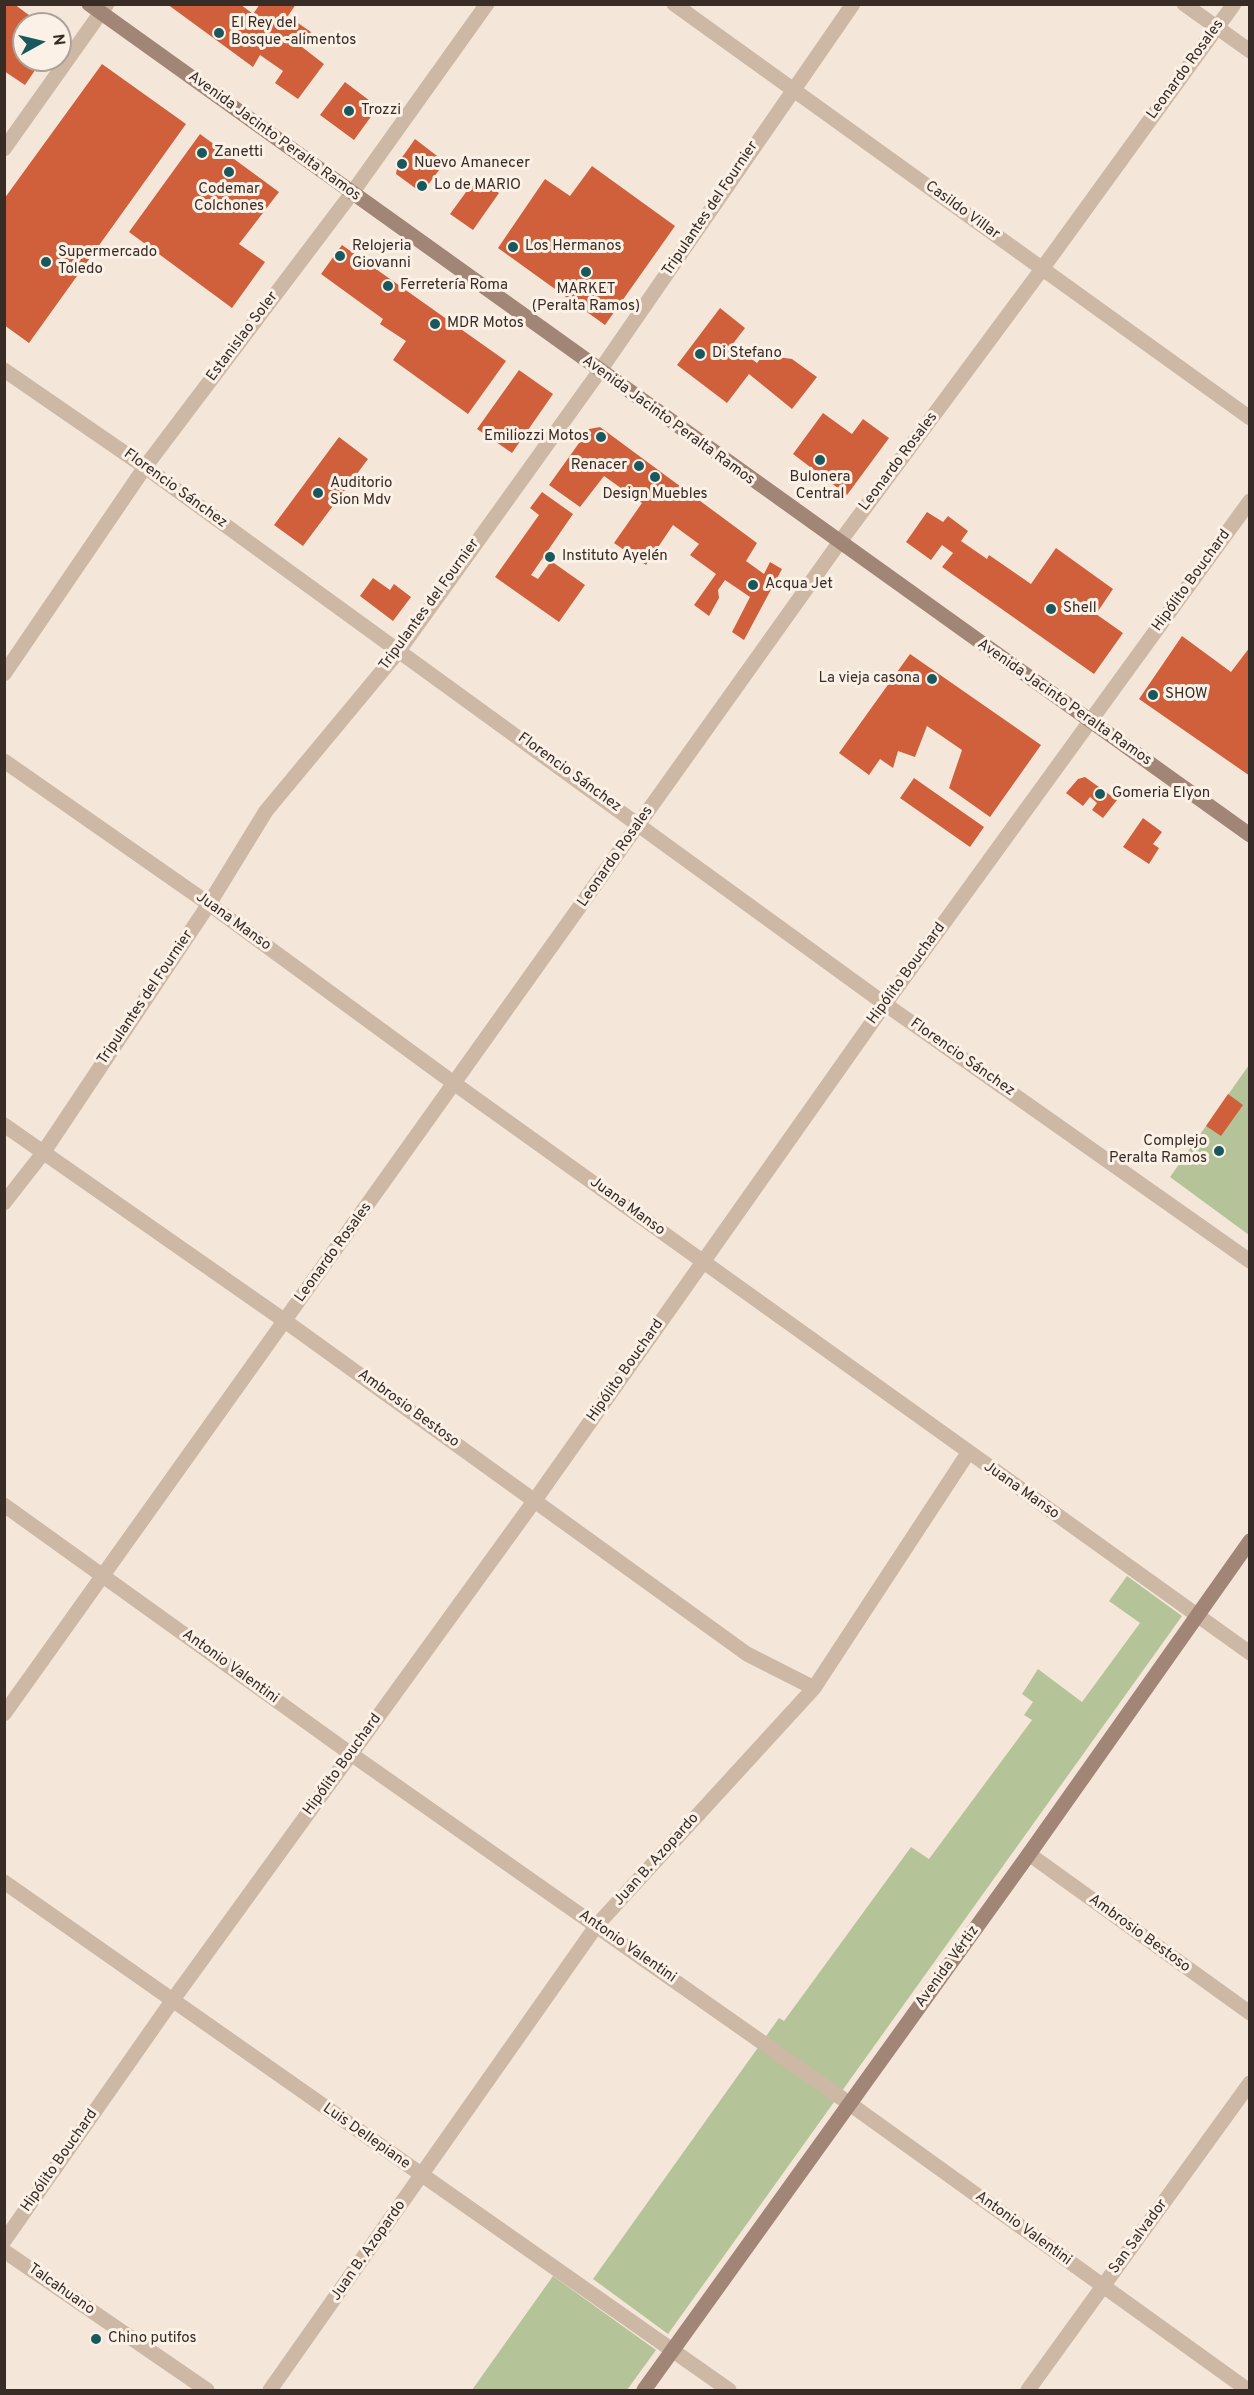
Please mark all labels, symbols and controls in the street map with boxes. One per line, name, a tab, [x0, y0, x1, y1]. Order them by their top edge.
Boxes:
north arrow	[12, 12, 72, 72]
place label: El Rey del Bosque -alimentos	[231, 15, 356, 50]
street label: Leonardo Rosales	[1144, 17, 1228, 123]
marker: El Rey del Bosque -alimentos	[212, 26, 226, 40]
text: N	[47, 33, 69, 47]
street label: Avenida Jacinto Peralta Ramos	[184, 68, 364, 206]
place label: Trozzi	[361, 102, 401, 120]
marker: Trozzi	[342, 104, 356, 118]
street label: Tripulantes del Fournier	[659, 138, 763, 280]
place label: Zanetti	[214, 144, 263, 162]
marker: Zanetti	[195, 146, 209, 160]
place label: Nuevo Amanecer	[414, 155, 530, 173]
marker: Nuevo Amanecer	[395, 157, 409, 171]
marker: Codemar Colchones	[222, 165, 236, 179]
place label: Lo de MARIO	[434, 177, 521, 195]
street label: Casildo Villar	[921, 178, 1003, 244]
marker: Lo de MARIO	[415, 179, 429, 193]
place label: Codemar Colchones	[194, 181, 264, 216]
place label: Relojeria Giovanni	[352, 238, 411, 273]
place label: Los Hermanos	[525, 238, 621, 256]
marker: Los Hermanos	[506, 240, 520, 254]
place label: Supermercado Toledo	[58, 244, 157, 279]
marker: Relojeria Giovanni	[333, 249, 347, 263]
marker: Supermercado Toledo	[39, 255, 53, 269]
marker: MARKET (Peralta Ramos)	[579, 265, 593, 279]
place label: Ferretería Roma	[400, 277, 508, 295]
marker: Ferretería Roma	[381, 279, 395, 293]
place label: MARKET (Peralta Ramos)	[532, 281, 640, 316]
street label: Estanislao Soler	[203, 289, 283, 385]
place label: MDR Motos	[447, 315, 524, 333]
marker: MDR Motos	[428, 317, 442, 331]
place label: Di Stefano	[712, 345, 782, 363]
marker: Di Stefano	[693, 347, 707, 361]
street label: Avenida Jacinto Peralta Ramos	[578, 352, 758, 490]
street label: Leonardo Rosales	[856, 409, 942, 515]
place label: Emiliozzi Motos	[484, 428, 589, 446]
marker: Emiliozzi Motos	[594, 430, 608, 444]
street label: Florencio Sánchez	[120, 445, 230, 533]
marker: Bulonera Central	[813, 453, 827, 467]
place label: Renacer	[571, 457, 627, 475]
marker: Renacer	[632, 459, 646, 473]
place label: Bulonera Central	[790, 469, 850, 504]
marker: Design Muebles	[648, 470, 662, 484]
place label: Auditorio Sion Mdv	[330, 475, 392, 510]
marker: Auditorio Sion Mdv	[311, 486, 325, 500]
place label: Design Muebles	[602, 486, 708, 504]
street label: Hipólito Bouchard	[1149, 527, 1235, 635]
street label: Tripulantes del Fournier	[376, 536, 484, 674]
place label: Instituto Ayelén	[562, 548, 668, 566]
marker: Instituto Ayelén	[543, 550, 557, 564]
place label: Acqua Jet	[765, 576, 833, 594]
marker: Acqua Jet	[746, 578, 760, 592]
place label: Shell	[1063, 600, 1097, 618]
marker: Shell	[1044, 602, 1058, 616]
street label: Avenida Jacinto Peralta Ramos	[973, 636, 1155, 770]
place label: La vieja casona	[819, 670, 920, 688]
marker: La vieja casona	[925, 672, 939, 686]
place label: SHOW	[1165, 686, 1208, 704]
marker: SHOW	[1146, 688, 1160, 702]
street label: Florencio Sánchez	[514, 729, 624, 817]
place label: Gomeria Elyon	[1112, 785, 1210, 803]
marker: Gomeria Elyon	[1093, 787, 1107, 801]
street label: Leonardo Rosales	[575, 803, 657, 911]
street label: Juana Manso	[192, 889, 274, 955]
street label: Hipólito Bouchard	[864, 920, 950, 1028]
street label: Tripulantes del Fournier	[94, 927, 198, 1069]
street label: Florencio Sánchez	[906, 1015, 1018, 1101]
place label: Complejo Peralta Ramos	[1109, 1133, 1207, 1168]
marker: Complejo Peralta Ramos	[1212, 1144, 1226, 1158]
street label: Juana Manso	[586, 1174, 668, 1240]
street label: Leonardo Rosales	[292, 1200, 376, 1306]
street label: Hipólito Bouchard	[584, 1316, 668, 1426]
street label: Ambrosio Bestoso	[354, 1366, 462, 1452]
street label: Juana Manso	[980, 1458, 1062, 1524]
street label: Antonio Valentini	[178, 1626, 282, 1708]
street label: Hipólito Bouchard	[300, 1711, 386, 1819]
street label: Juan B. Azopardo	[611, 1810, 703, 1910]
street label: Ambrosio Bestoso	[1085, 1891, 1193, 1977]
street label: Antonio Valentini	[575, 1907, 679, 1987]
street label: Avenida Vértiz	[912, 1923, 984, 2011]
street label: Luis Dellepiane	[319, 2100, 413, 2174]
street label: Hipólito Bouchard	[18, 2106, 102, 2216]
street label: Antonio Valentini	[971, 2188, 1075, 2270]
street label: San Salvador	[1106, 2196, 1172, 2278]
street label: Juan B. Azopardo	[328, 2197, 410, 2305]
street label: Talcahuano	[24, 2261, 98, 2319]
place label: Chino putifos	[108, 2330, 196, 2348]
marker: Chino putifos	[89, 2332, 103, 2346]

